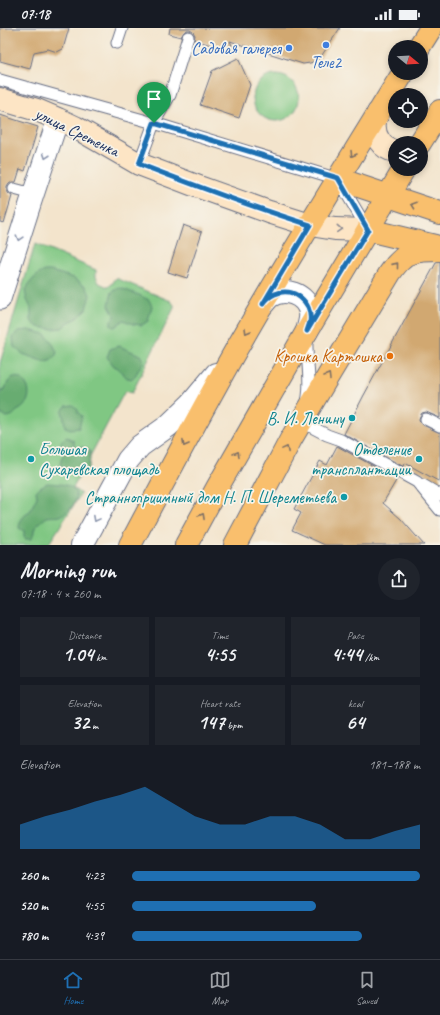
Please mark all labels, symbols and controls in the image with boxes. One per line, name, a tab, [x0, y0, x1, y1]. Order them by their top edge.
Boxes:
text: 07:18	[20, 5, 50, 24]
place label: Садовая галерея	[191, 38, 283, 59]
marker: Теле2	[321, 40, 331, 50]
north arrow	[388, 40, 428, 80]
map controls	[388, 40, 428, 176]
marker: Садовая галерея	[284, 43, 294, 53]
place label: Теле2	[311, 52, 343, 73]
pin	[137, 82, 171, 123]
icon: arrive	[143, 88, 165, 110]
button: locate	[388, 88, 428, 128]
street label: улица Сретенка	[31, 102, 124, 162]
button: layers	[388, 136, 428, 176]
one-way arrow	[350, 150, 358, 157]
one-way arrow	[42, 152, 51, 159]
one-way arrow	[410, 201, 417, 209]
one-way arrow	[336, 225, 342, 233]
one-way arrow	[15, 235, 24, 242]
one-way arrow	[391, 262, 398, 270]
one-way arrow	[245, 326, 252, 334]
place label: Крошка Картошка	[274, 346, 383, 367]
marker: Крошка Картошка	[385, 351, 395, 361]
one-way arrow	[324, 373, 331, 380]
place label: В. И. Ленину	[267, 408, 345, 429]
marker: В. И. Ленину	[347, 413, 357, 423]
place label: Большая Сухаревская площадь	[39, 439, 160, 480]
place label: Отделение трансплантации	[311, 439, 412, 480]
one-way arrow	[182, 440, 189, 448]
one-way arrow	[281, 446, 289, 453]
one-way arrow	[232, 451, 239, 458]
marker: Большая Сухаревская площадь	[26, 454, 36, 464]
marker: Отделение трансплантации	[414, 454, 424, 464]
place label: Странноприимный дом Н. П. Шереметьева	[85, 487, 337, 508]
marker: Странноприимный дом Н. П. Шереметьева	[339, 492, 349, 502]
one-way arrow	[197, 513, 204, 521]
one-way arrow	[93, 515, 101, 522]
text: Morning run	[20, 557, 116, 585]
button: share	[378, 558, 420, 600]
text: 07:18 · 4 × 260 m	[20, 586, 101, 602]
text: Distance	[68, 628, 101, 642]
text: Time	[212, 628, 228, 642]
text: Pace	[347, 628, 364, 642]
text: 1.04	[62, 642, 93, 667]
text: 4:55	[205, 642, 235, 667]
text: 4:44	[331, 642, 362, 667]
text: km	[93, 650, 107, 664]
text: /km	[362, 650, 379, 664]
text: Elevation	[68, 696, 102, 710]
text: Heart rate	[200, 696, 240, 710]
text: kcal	[348, 696, 363, 710]
text: 32	[71, 710, 89, 735]
text: 147	[198, 710, 225, 735]
text: 64	[346, 710, 365, 735]
text: m	[89, 718, 98, 732]
text: bpm	[225, 718, 242, 732]
text: Elevation	[20, 757, 60, 773]
text: 181–188 m	[369, 757, 420, 773]
text: 260 m	[20, 868, 48, 884]
text: 4:23	[84, 868, 104, 884]
text: 520 m	[20, 898, 48, 914]
text: 4:55	[84, 898, 104, 914]
text: 780 m	[20, 928, 48, 944]
text: 4:39	[84, 928, 104, 944]
tab: Home	[62, 969, 84, 1007]
tab: Map	[209, 969, 231, 1007]
tab: Saved	[356, 969, 378, 1007]

